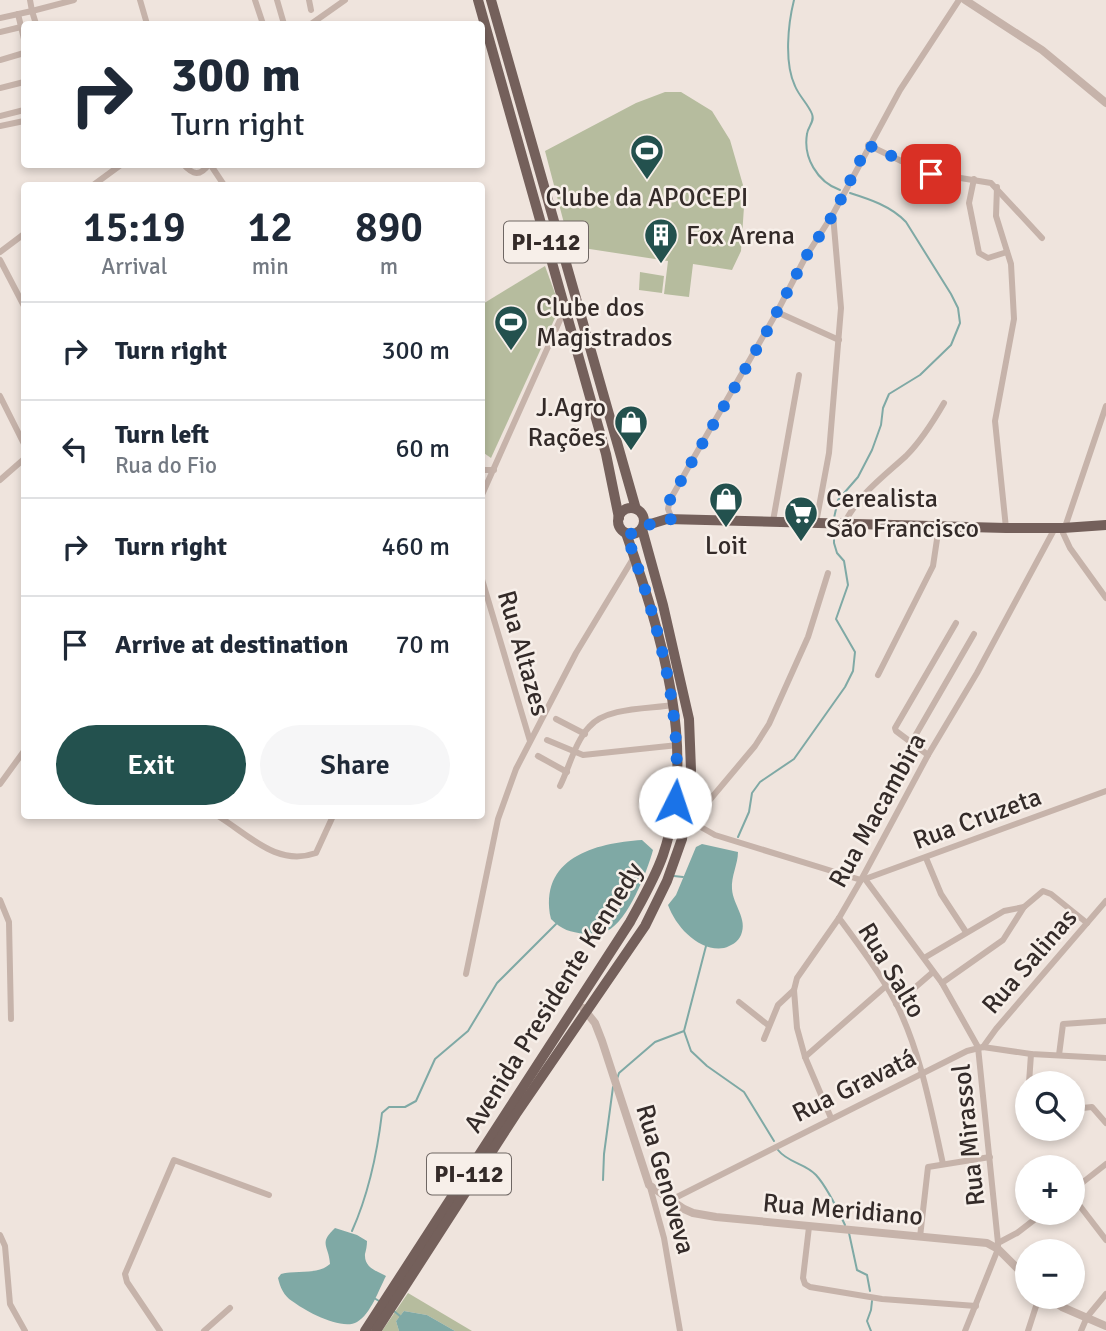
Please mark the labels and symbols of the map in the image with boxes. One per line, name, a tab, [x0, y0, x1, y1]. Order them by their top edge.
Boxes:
sports icon: Clube da APOCEPI	[628, 132, 666, 181]
pin	[901, 144, 961, 204]
place label: Clube da APOCEPI	[546, 182, 748, 214]
building icon: Fox Arena	[642, 216, 680, 265]
place label: Fox Arena	[686, 220, 795, 252]
road number: PI-112	[504, 222, 588, 262]
place label: Clube dos Magistrados	[536, 292, 672, 354]
sports icon: Clube dos Magistrados	[492, 303, 530, 352]
place label: J.Agro Rações	[527, 392, 606, 454]
shop icon: J.Agro Rações	[612, 403, 650, 452]
shop icon: Loit	[707, 480, 745, 529]
place label: Cerealista São Francisco	[826, 483, 979, 545]
supermarket icon: Cerealista São Francisco	[782, 494, 820, 543]
place label: Loit	[705, 530, 747, 562]
street label: Rua Altazes	[490, 587, 556, 720]
street label: Rua Macambira	[822, 728, 933, 893]
position arrow	[638, 765, 712, 839]
street label: Rua Cruzeta	[909, 781, 1046, 857]
street label: Avenida Presidente Kennedy	[457, 856, 650, 1139]
street label: Rua Salinas	[975, 902, 1084, 1021]
street label: Rua Salto	[850, 917, 932, 1024]
street label: Rua Gravatá	[787, 1042, 922, 1130]
street label: Rua Mirassol	[946, 1062, 992, 1208]
street label: Rua Genoveva	[628, 1101, 702, 1258]
road number: PI-112	[427, 1154, 511, 1194]
street label: Rua Meridiano	[761, 1187, 924, 1233]

